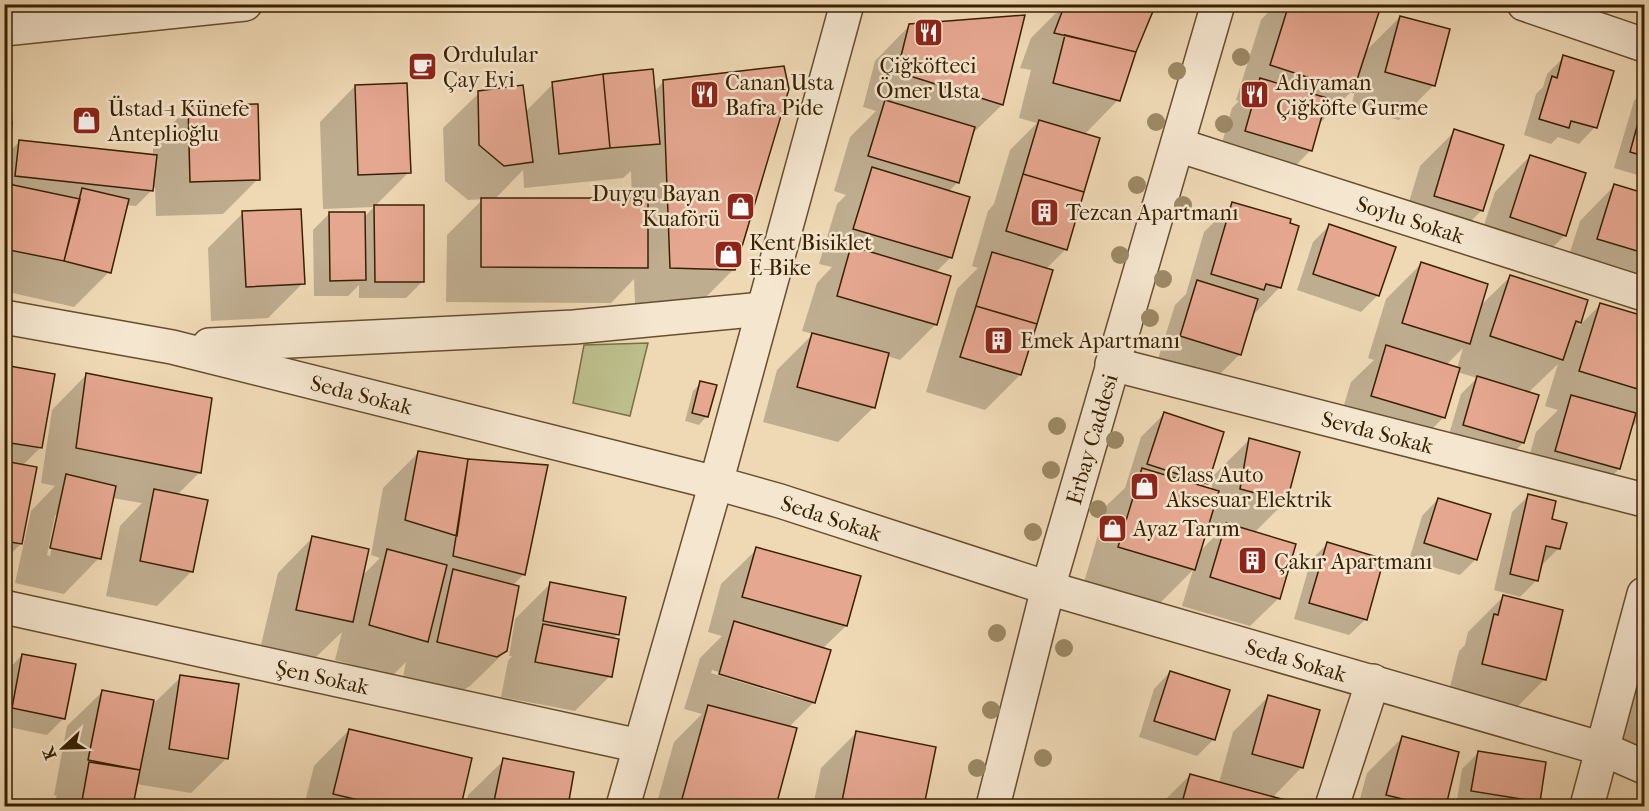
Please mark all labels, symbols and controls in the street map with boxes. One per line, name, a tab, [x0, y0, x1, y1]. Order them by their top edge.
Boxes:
restaurant icon: Çiğköfteci Ömer Usta	[912, 17, 944, 49]
place label: Ordulular Çay Evi	[443, 42, 539, 93]
cafe icon: Ordulular Çay Evi	[406, 51, 438, 83]
place label: Çiğköfteci Ömer Usta	[876, 53, 981, 104]
place label: Canan Usta Bafra Pide	[725, 70, 834, 121]
place label: Adıyaman Çiğköfte Gurme	[1275, 70, 1428, 121]
restaurant icon: Canan Usta Bafra Pide	[688, 79, 720, 111]
restaurant icon: Adıyaman Çiğköfte Gurme	[1239, 79, 1271, 111]
place label: Üstad-ı Künefe Anteplioğlu	[107, 95, 250, 147]
shop icon: Üstad-ı Künefe Anteplioğlu	[71, 105, 103, 137]
place label: Duygu Bayan Kuaförü	[592, 181, 721, 232]
shop icon: Duygu Bayan Kuaförü	[725, 190, 757, 222]
street label: Soylu Sokak	[1353, 191, 1468, 250]
building icon: Tezcan Apartmanı	[1029, 196, 1061, 228]
place label: Tezcan Apartmanı	[1066, 200, 1239, 226]
place label: Kent Bisiklet E-Bike	[749, 230, 872, 281]
shop icon: Kent Bisiklet E-Bike	[712, 239, 744, 271]
building icon: Emek Apartmanı	[983, 324, 1015, 356]
place label: Emek Apartmanı	[1020, 328, 1180, 354]
street label: Seda Sokak	[308, 370, 416, 421]
street label: Erbay Caddesi	[1061, 370, 1124, 508]
street label: Sevda Sokak	[1318, 406, 1437, 460]
place label: Class Auto Aksesuar Elektrik	[1165, 462, 1333, 513]
shop icon: Class Auto Aksesuar Elektrik	[1129, 471, 1161, 503]
street label: Seda Sokak	[778, 490, 885, 547]
shop icon: Ayaz Tarım	[1096, 512, 1128, 544]
place label: Ayaz Tarım	[1132, 516, 1240, 542]
building icon: Çakır Apartmanı	[1237, 545, 1269, 577]
place label: Çakır Apartmanı	[1274, 549, 1433, 575]
street label: Seda Sokak	[1242, 634, 1350, 688]
street label: Şen Sokak	[273, 655, 372, 701]
north arrow	[33, 718, 93, 778]
text: K	[38, 743, 61, 762]

